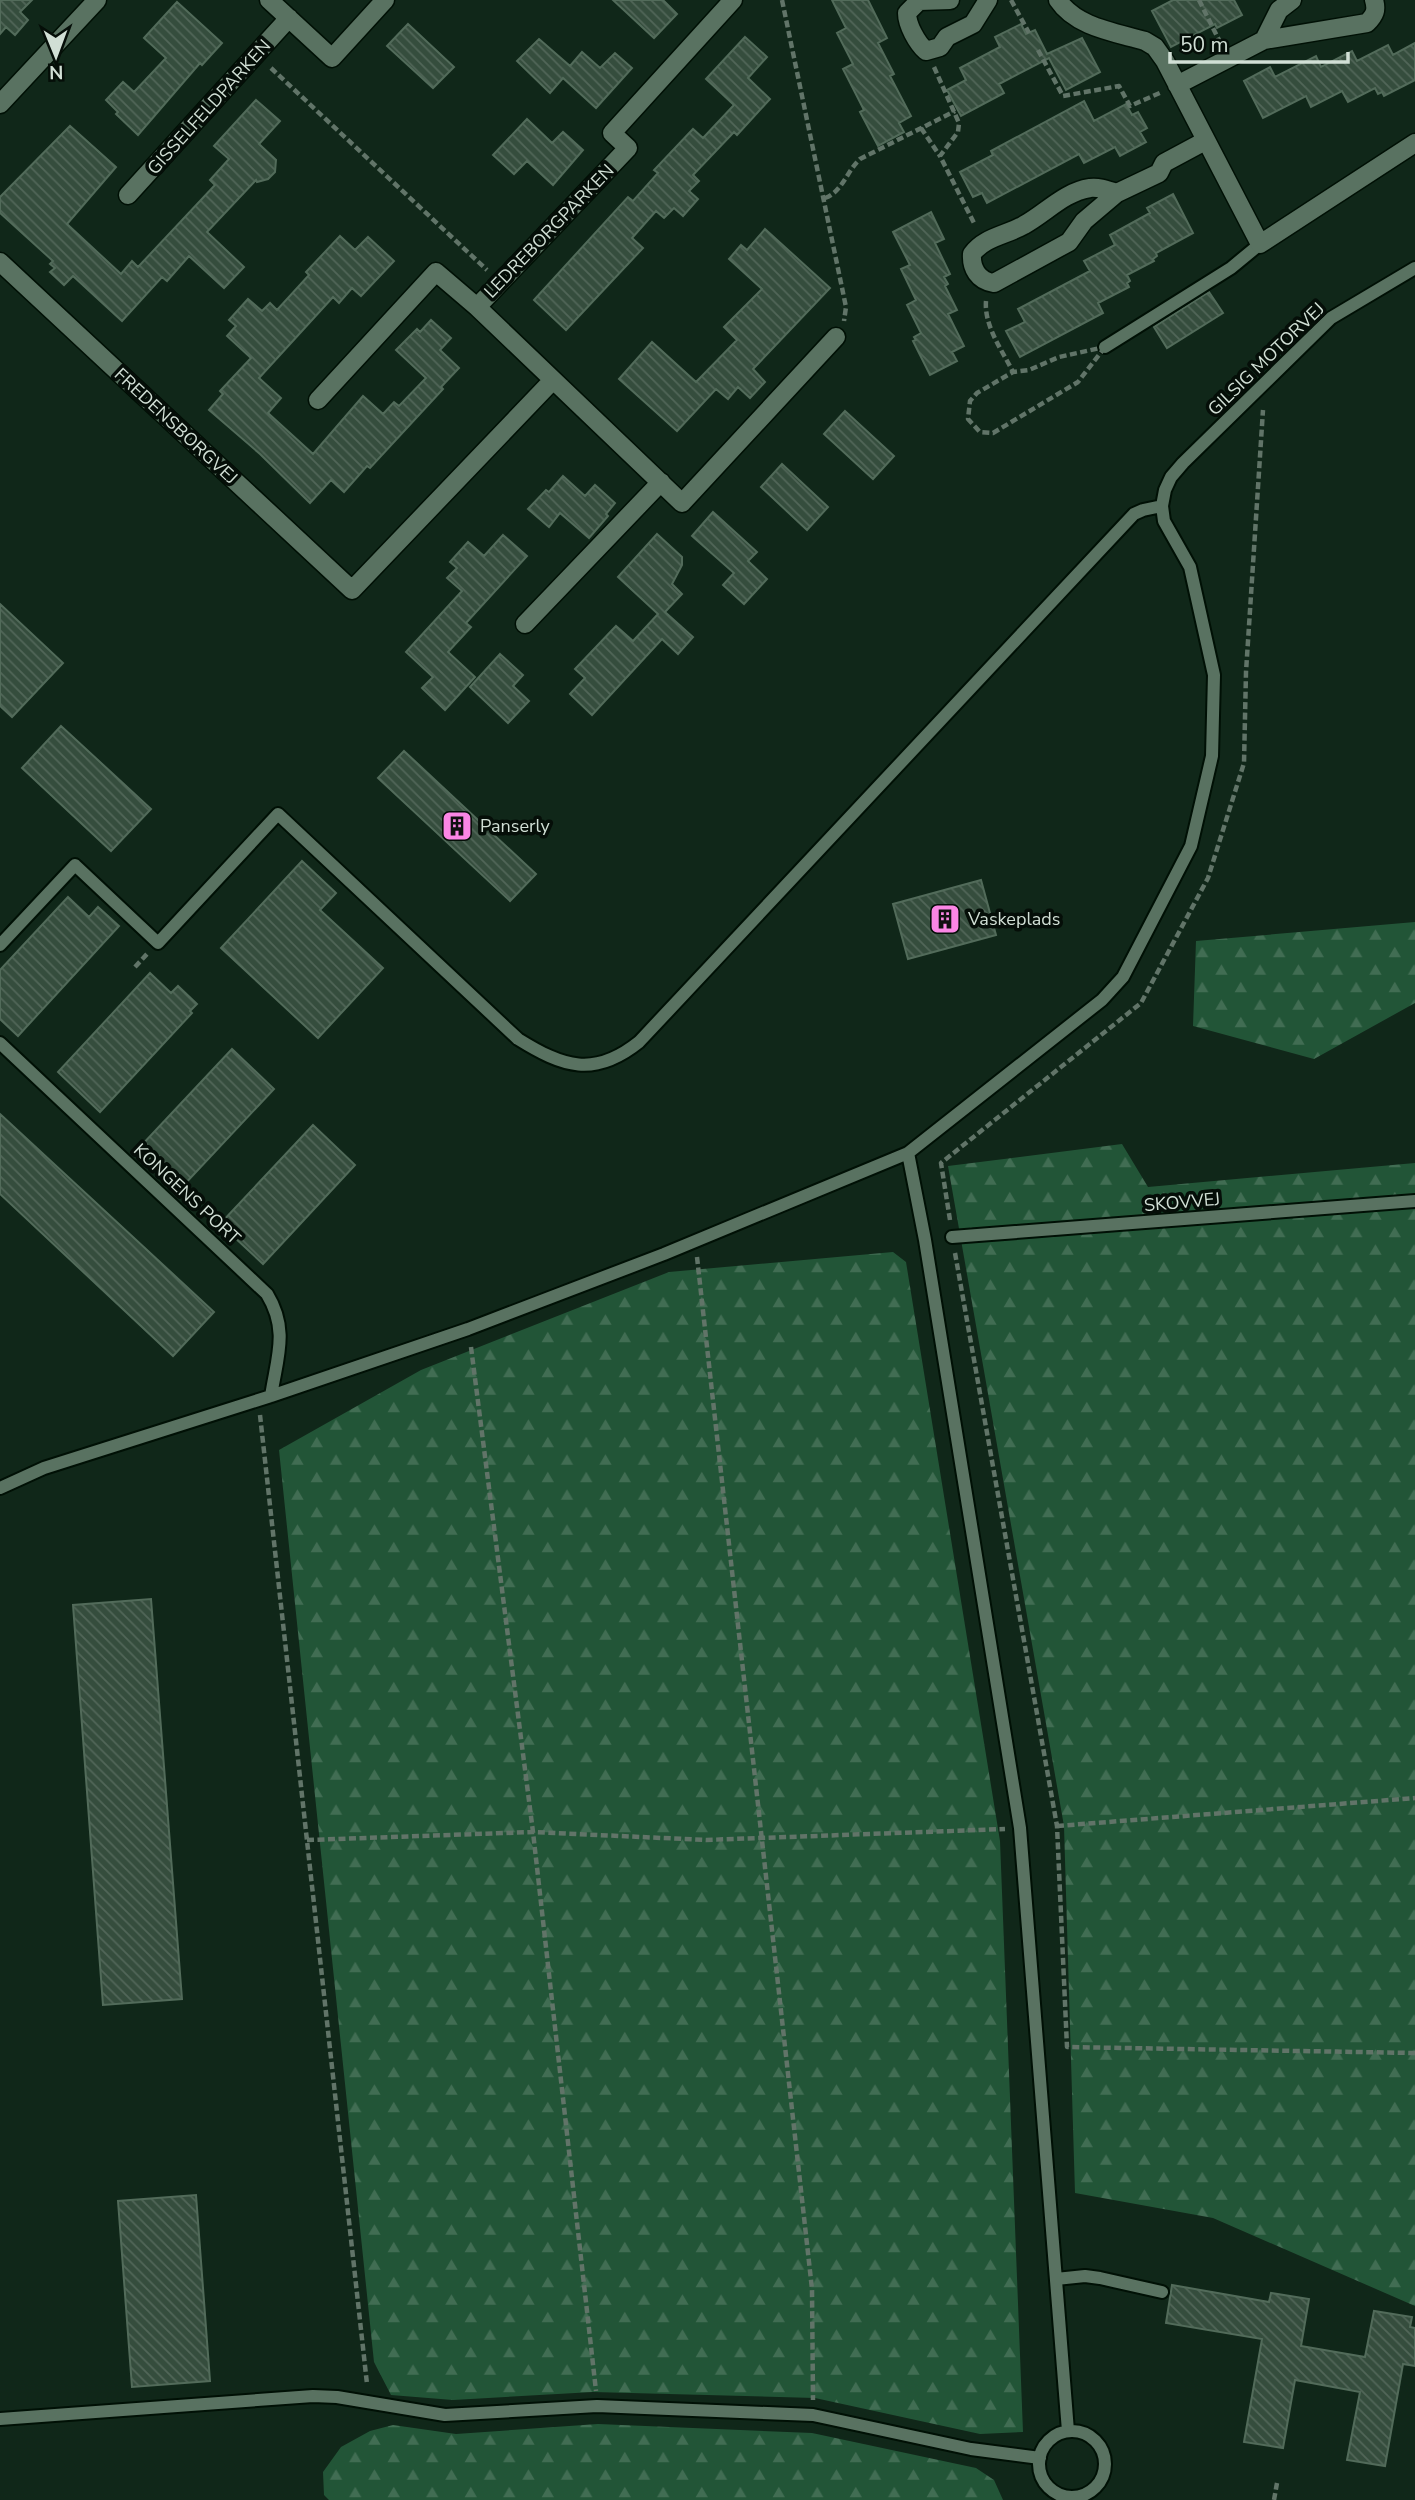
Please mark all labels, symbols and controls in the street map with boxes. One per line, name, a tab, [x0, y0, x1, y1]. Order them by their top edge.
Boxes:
north arrow	[21, 21, 91, 91]
scale bar	[1170, 21, 1348, 65]
text: 50 m	[1180, 31, 1229, 59]
street label: GISSELFELDPARKEN	[142, 34, 276, 180]
text: N	[49, 59, 64, 85]
street label: LEDREBORGPARKEN	[479, 159, 619, 303]
street label: GILSIG MOTORVEJ	[1202, 297, 1330, 421]
street label: FREDENSBORGVEJ	[109, 363, 243, 489]
building icon: Panserly	[440, 809, 474, 843]
place label: Panserly	[480, 814, 551, 838]
building icon: Vaskeplads	[928, 902, 962, 936]
place label: Vaskeplads	[967, 907, 1060, 931]
street label: KONGENS PORT	[128, 1138, 246, 1250]
street label: SKOVVEJ	[1143, 1187, 1221, 1217]

